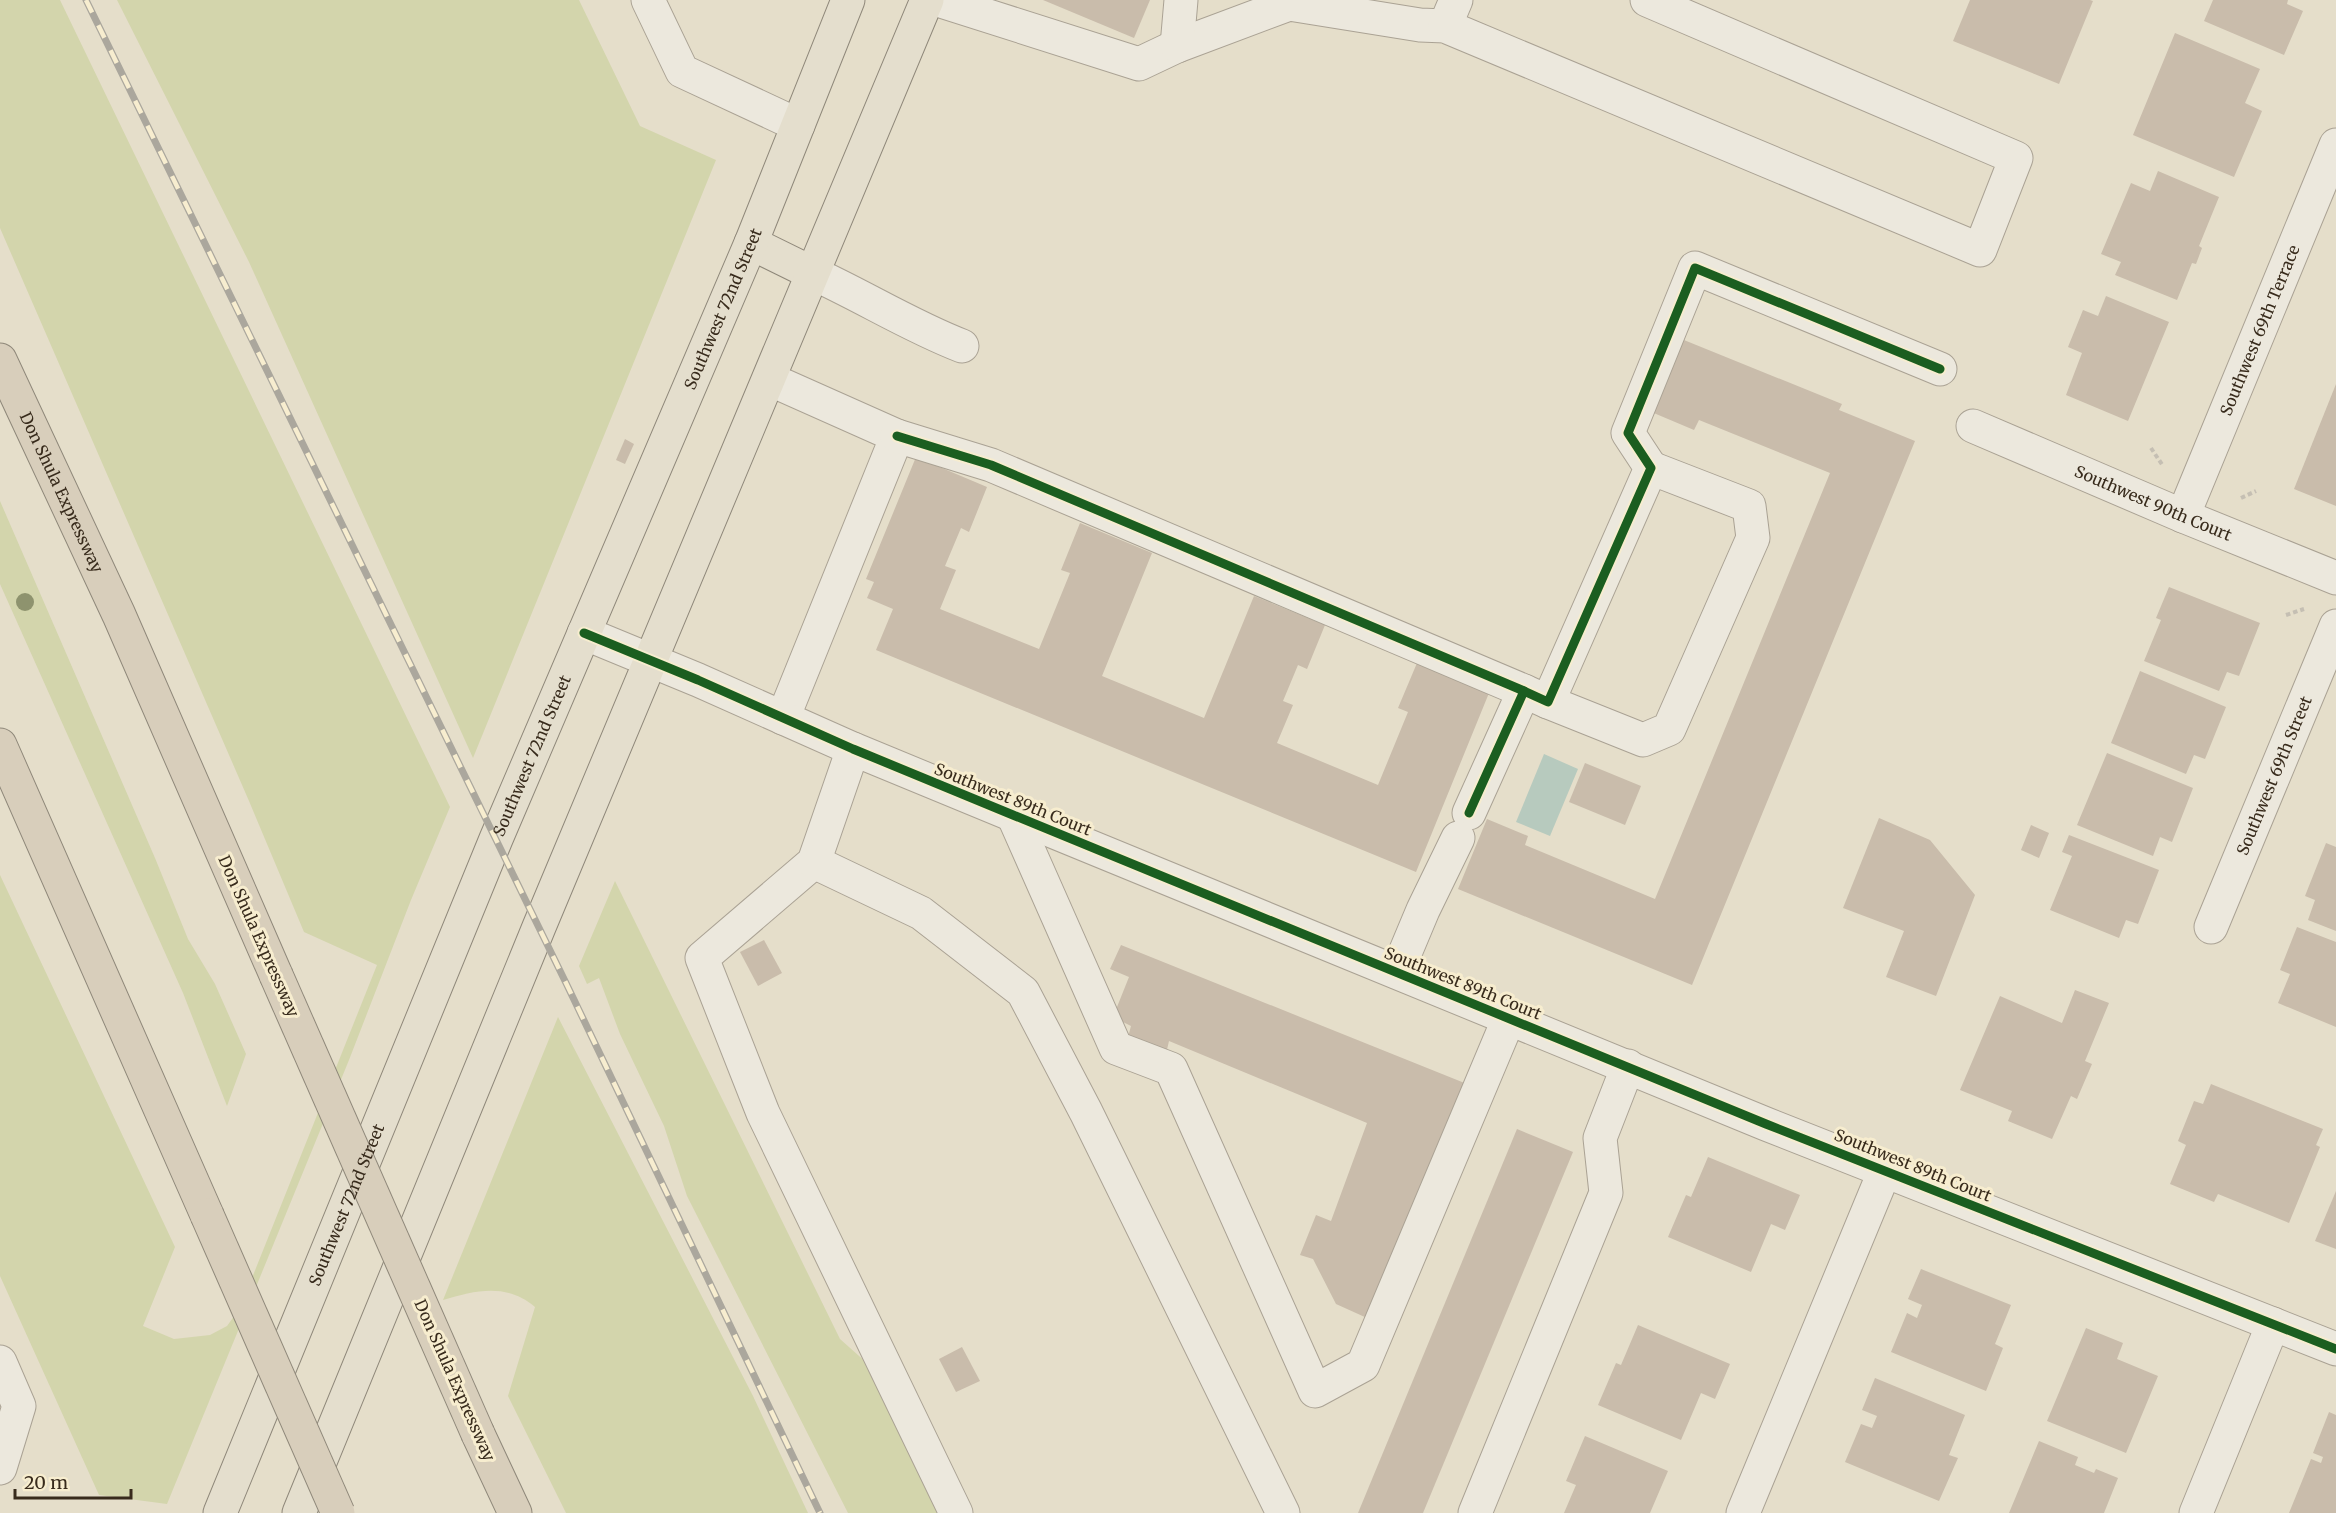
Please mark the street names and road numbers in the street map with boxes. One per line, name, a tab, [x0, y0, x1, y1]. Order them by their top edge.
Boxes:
street label: Southwest 72nd Street	[680, 225, 766, 392]
street label: Southwest 69th Terrace	[2216, 242, 2304, 419]
street label: Don Shula Expressway	[16, 409, 108, 576]
street label: Southwest 90th Court	[2072, 461, 2236, 545]
street label: Southwest 72nd Street	[488, 671, 575, 839]
street label: Southwest 69th Street	[2232, 692, 2316, 858]
street label: Southwest 89th Court	[932, 758, 1095, 840]
street label: Don Shula Expressway	[214, 852, 304, 1021]
street label: Southwest 89th Court	[1382, 942, 1545, 1024]
street label: Southwest 72nd Street	[304, 1120, 389, 1289]
street label: Southwest 89th Court	[1832, 1124, 1995, 1206]
street label: Don Shula Expressway	[410, 1296, 500, 1465]

